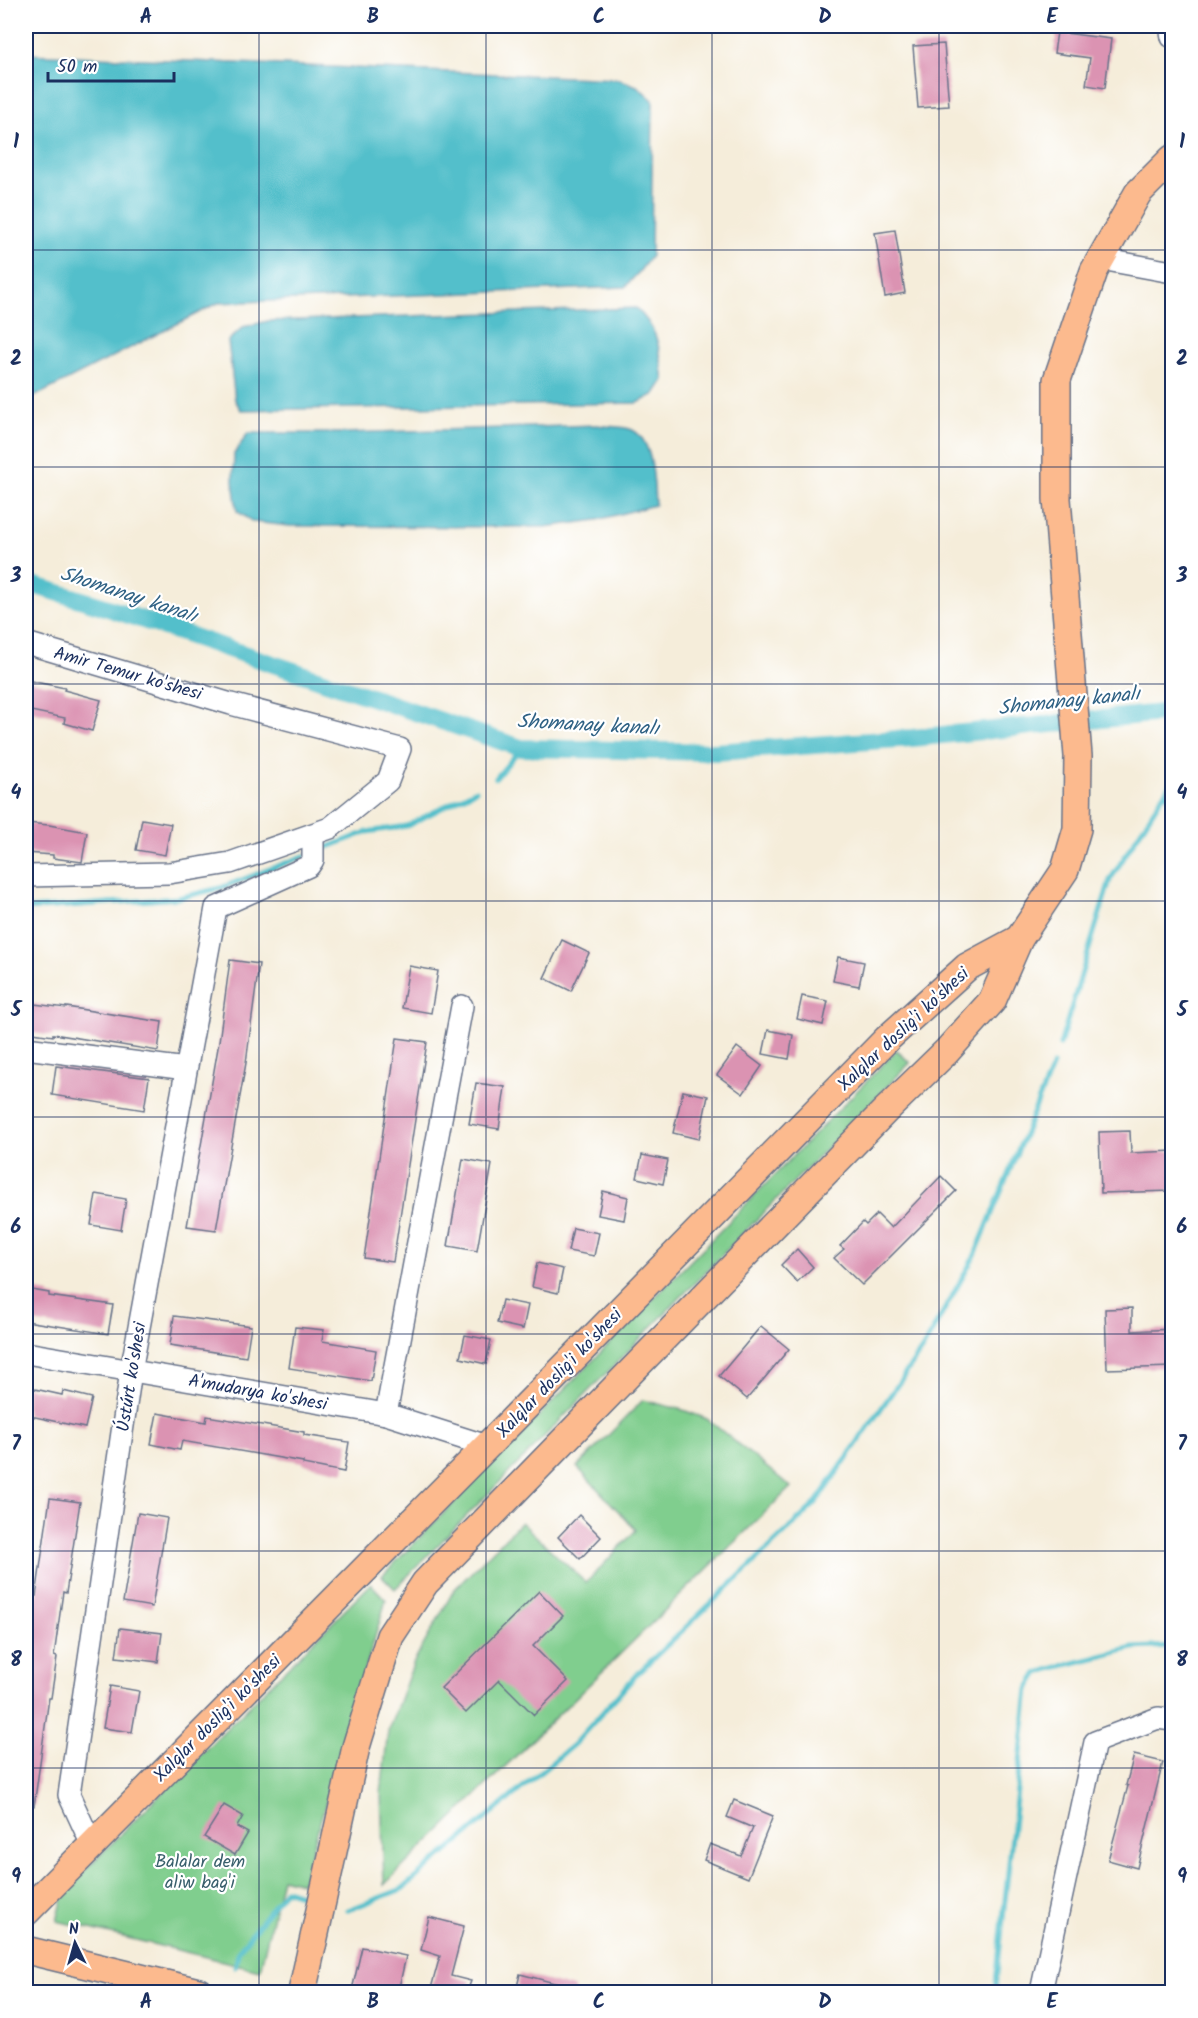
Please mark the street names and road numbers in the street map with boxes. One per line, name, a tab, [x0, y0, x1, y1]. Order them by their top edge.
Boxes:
street label: Amir Temur ko'shesi	[50, 639, 206, 710]
street label: Xalqlar doslig'i ko'shesi	[831, 961, 977, 1099]
street label: Xalqlar doslig'i ko'shesi	[490, 1302, 631, 1446]
street label: Ústúrt ko'shesi	[110, 1320, 156, 1434]
street label: A'mudarya ko'shesi	[186, 1367, 330, 1420]
street label: Xalqlar doslig'i ko'shesi	[147, 1648, 289, 1790]

